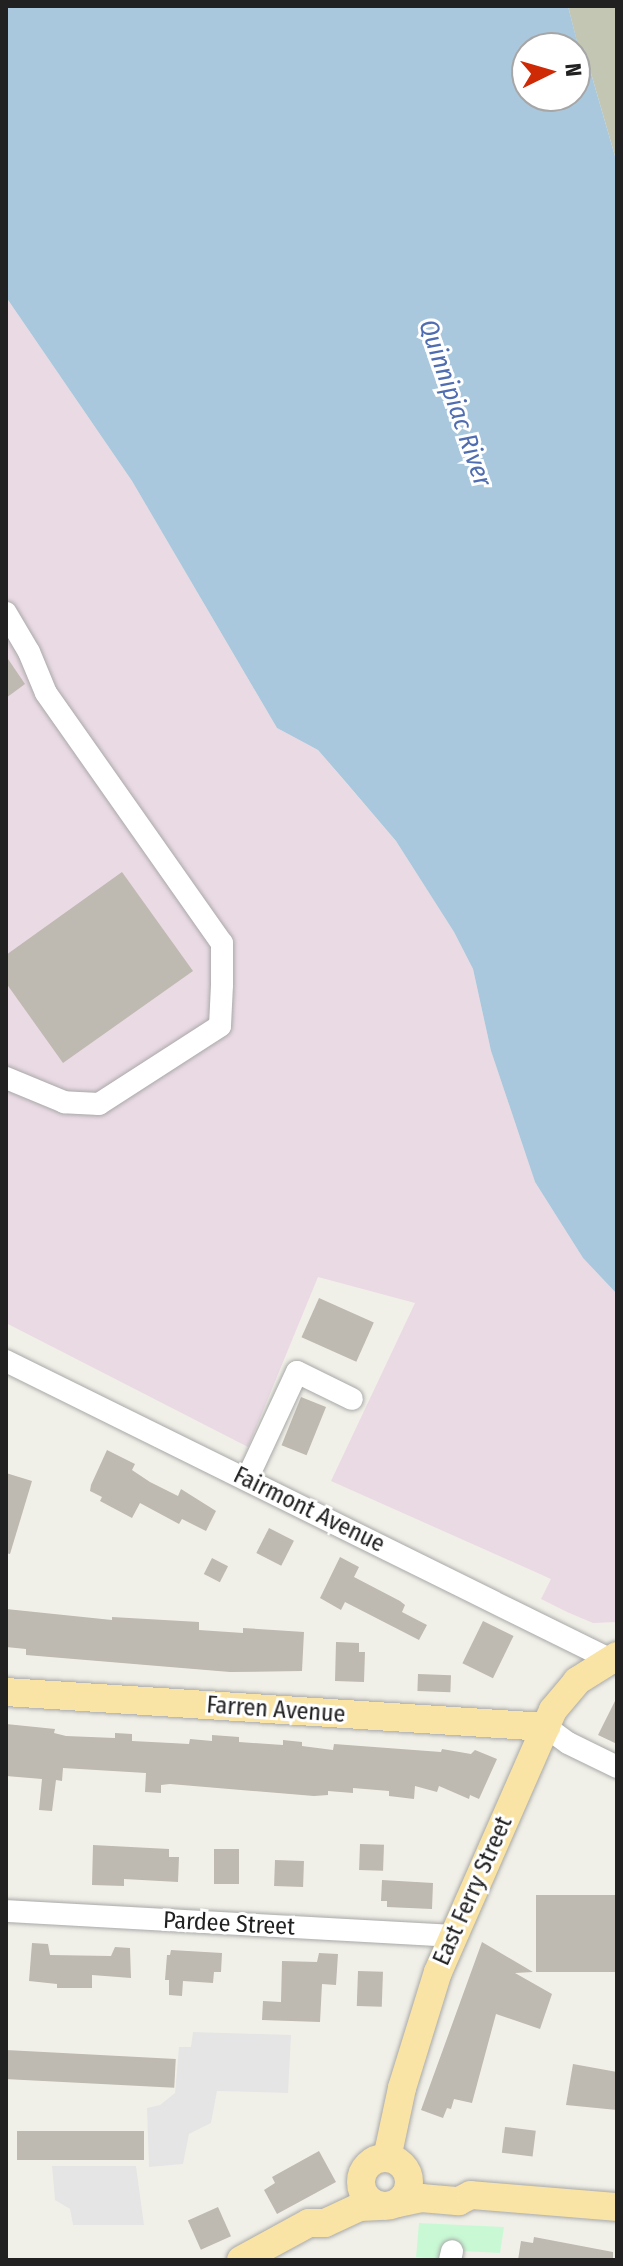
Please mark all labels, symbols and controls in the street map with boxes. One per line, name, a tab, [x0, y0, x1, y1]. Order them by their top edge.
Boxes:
north arrow	[511, 32, 591, 112]
text: N	[559, 62, 587, 78]
water label: Quinnipiac River	[412, 316, 498, 490]
street label: Fairmont Avenue	[229, 1461, 389, 1559]
street label: Farren Avenue	[206, 1691, 346, 1729]
street label: East Ferry Street	[427, 1812, 519, 1970]
street label: Pardee Street	[162, 1906, 296, 1942]

